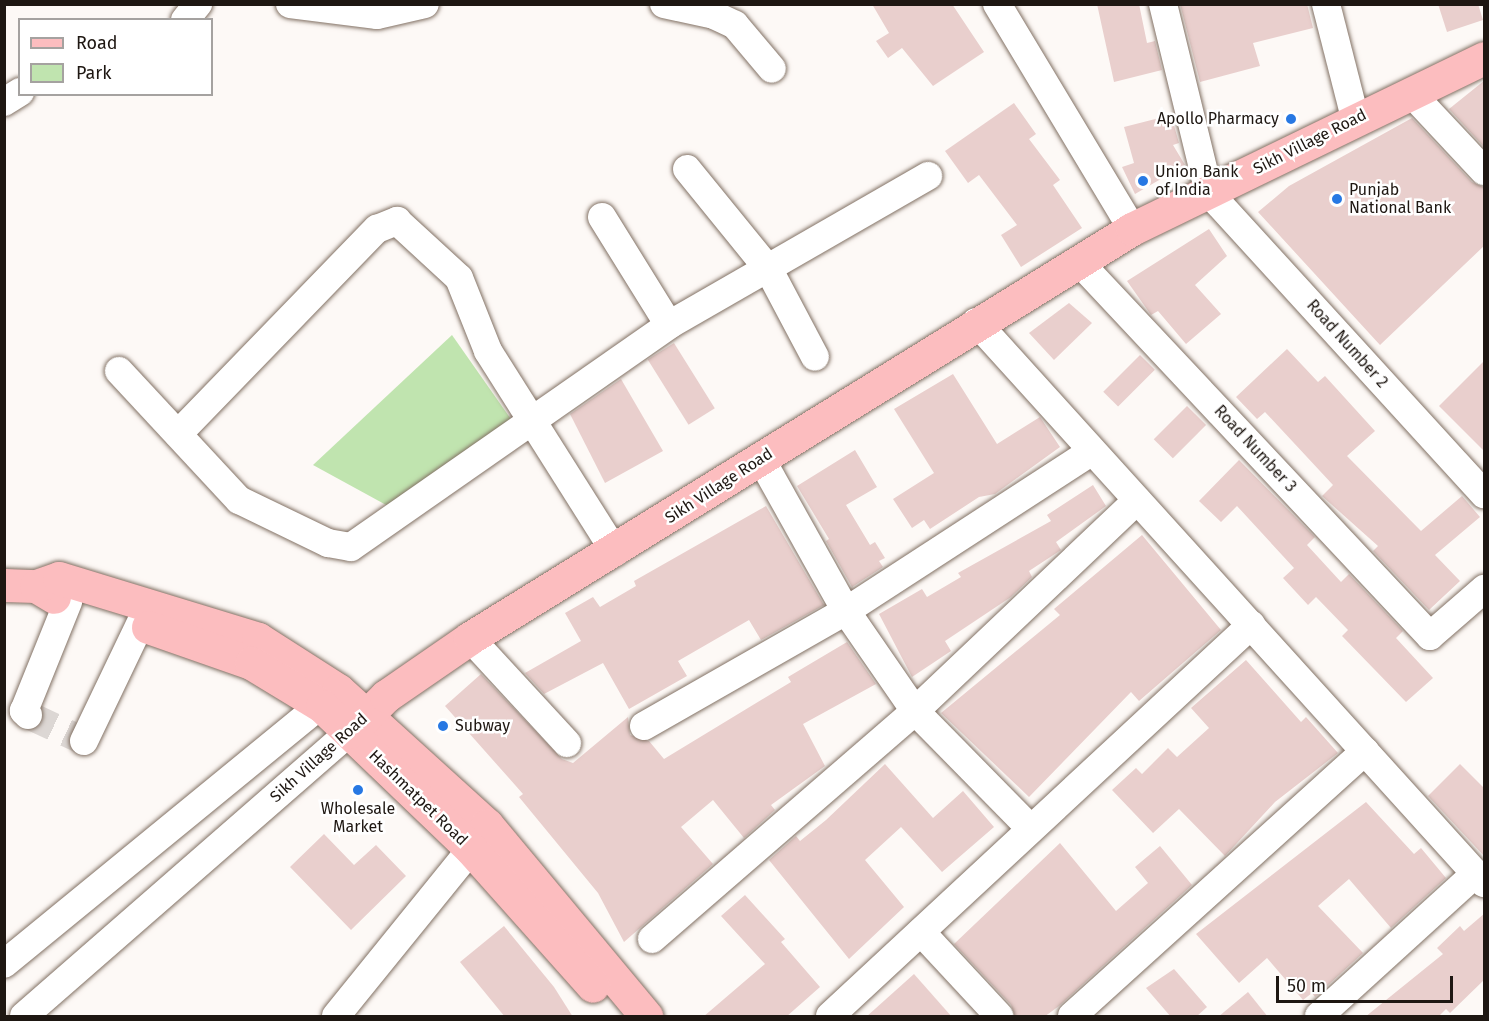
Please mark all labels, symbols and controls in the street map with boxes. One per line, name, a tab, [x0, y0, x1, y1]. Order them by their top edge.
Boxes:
legend	[18, 18, 213, 96]
text: Road	[76, 32, 118, 54]
text: Park	[76, 62, 111, 84]
street label: Sikh Village Road	[1250, 105, 1370, 179]
place label: Apollo Pharmacy	[1157, 109, 1279, 129]
marker: Apollo Pharmacy	[1284, 112, 1298, 126]
place label: Union Bank of India	[1155, 162, 1238, 200]
marker: Union Bank of India	[1136, 174, 1150, 188]
place label: Punjab National Bank	[1349, 180, 1451, 218]
marker: Punjab National Bank	[1330, 192, 1344, 206]
street label: Road Number 2	[1303, 296, 1391, 392]
street label: Road Number 3	[1210, 402, 1300, 496]
street label: Sikh Village Road	[662, 444, 776, 528]
street label: Sikh Village Road	[266, 709, 372, 807]
place label: Subway	[455, 716, 510, 736]
marker: Subway	[436, 719, 450, 733]
street label: Hashmatpet Road	[365, 746, 471, 850]
marker: Wholesale Market	[351, 783, 365, 797]
place label: Wholesale Market	[321, 799, 395, 837]
scale bar	[1279, 964, 1456, 1002]
text: 50 m	[1287, 975, 1326, 997]

